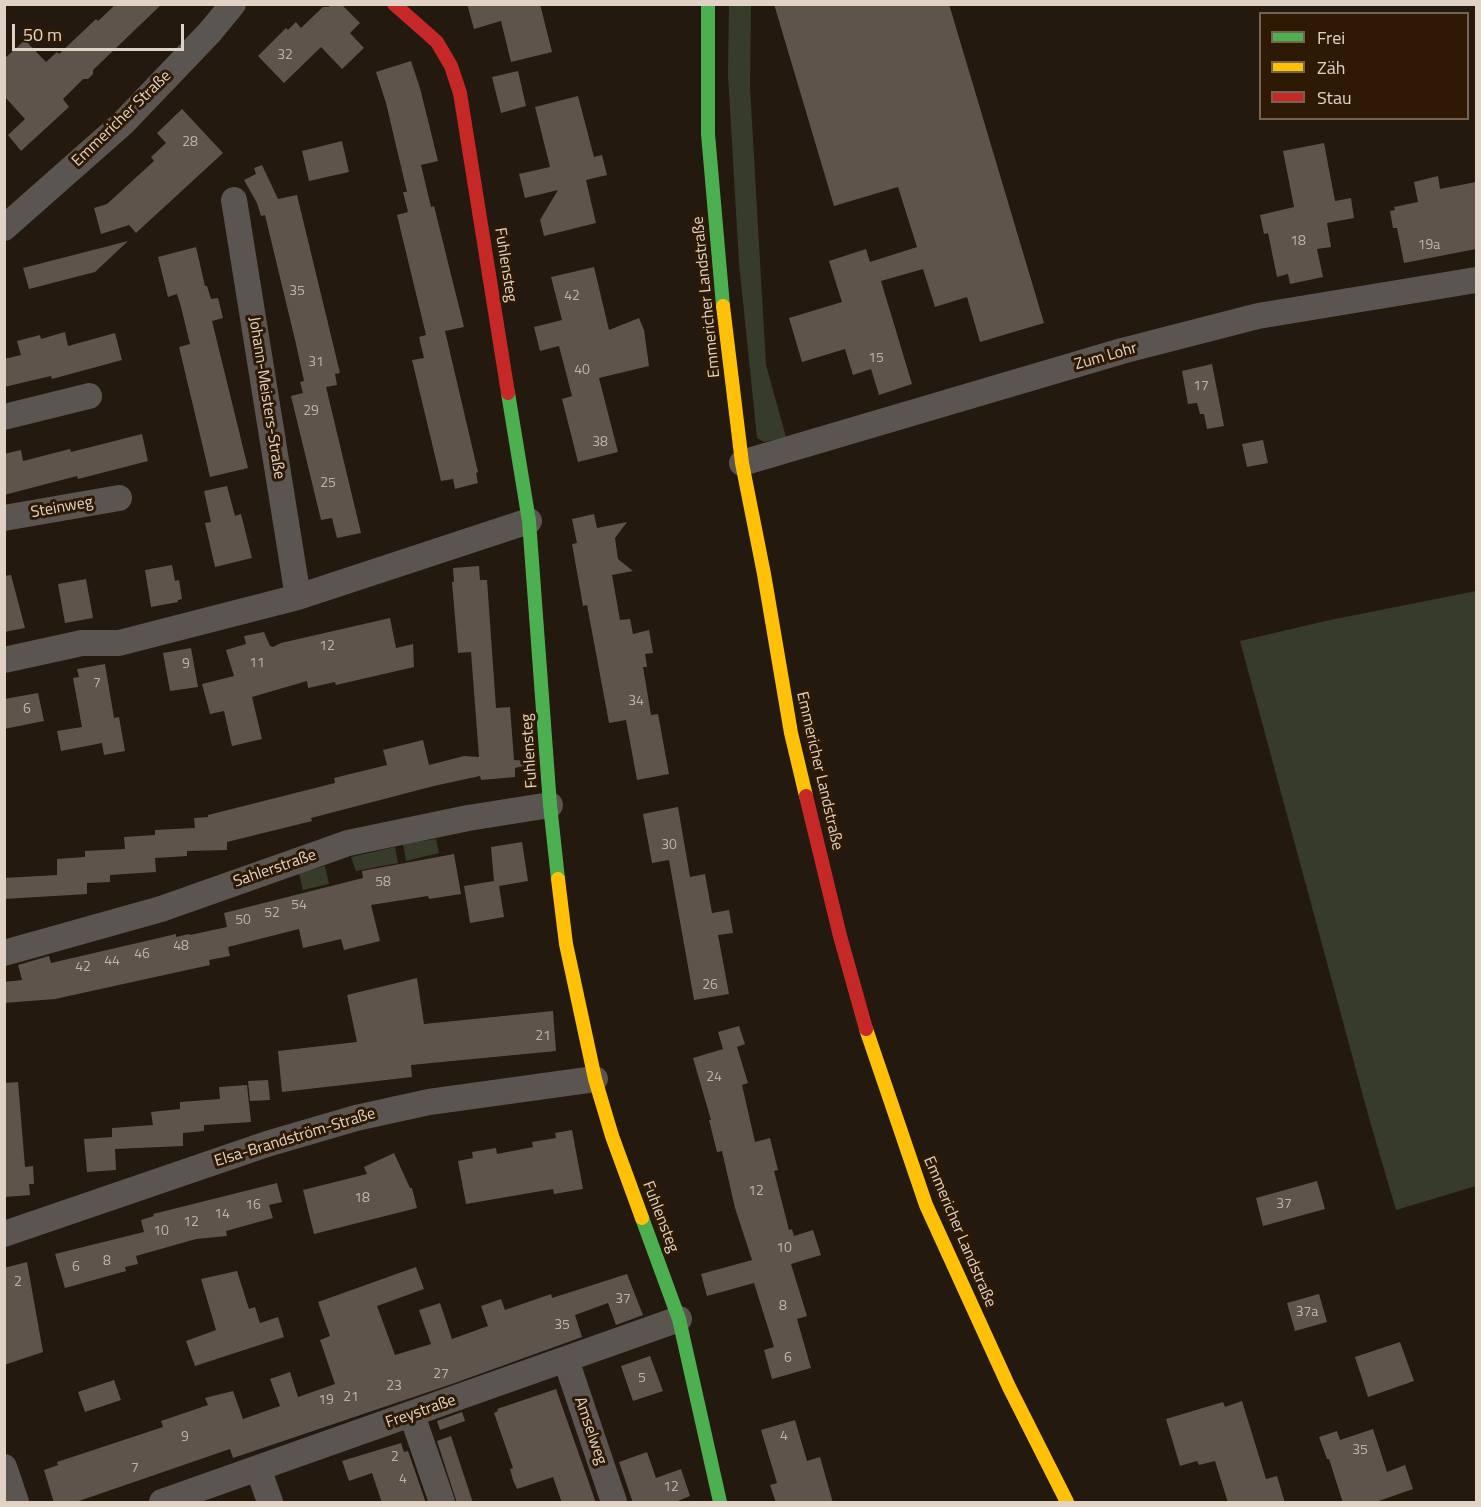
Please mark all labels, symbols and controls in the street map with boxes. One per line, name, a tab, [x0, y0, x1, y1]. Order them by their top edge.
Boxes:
scale bar	[15, 12, 188, 50]
legend	[1259, 12, 1469, 120]
text: 50 m	[23, 21, 62, 48]
text: Frei	[1317, 24, 1345, 51]
house number: 32	[277, 48, 293, 64]
text: Zäh	[1317, 54, 1345, 81]
street label: Emmericher Straße	[68, 67, 176, 171]
text: Stau	[1317, 84, 1352, 111]
house number: 28	[182, 135, 198, 151]
street label: Emmericher Landstraße	[689, 215, 725, 379]
street label: Fuhlensteg	[490, 226, 520, 304]
house number: 18	[1290, 234, 1306, 250]
house number: 19a	[1418, 238, 1440, 254]
house number: 35	[289, 284, 305, 300]
house number: 42	[564, 289, 580, 305]
street label: Johann-Meisters-Straße	[244, 315, 288, 481]
street label: Zum Lohr	[1073, 339, 1139, 375]
house number: 15	[868, 351, 884, 367]
house number: 31	[308, 355, 324, 371]
house number: 40	[574, 363, 590, 379]
house number: 17	[1193, 379, 1209, 395]
house number: 29	[303, 404, 319, 420]
house number: 38	[592, 435, 608, 451]
house number: 25	[320, 476, 336, 492]
street label: Steinweg	[29, 493, 95, 523]
house number: 12	[319, 639, 335, 655]
house number: 11	[249, 656, 265, 672]
house number: 9	[182, 657, 190, 673]
house number: 7	[93, 676, 101, 692]
street label: Emmericher Landstraße	[791, 690, 847, 852]
house number: 34	[628, 694, 644, 710]
house number: 6	[23, 702, 31, 718]
street label: Fuhlensteg	[518, 713, 542, 789]
house number: 30	[661, 838, 677, 854]
street label: Sahlerstraße	[231, 846, 319, 892]
house number: 58	[375, 875, 391, 891]
house number: 54	[291, 898, 307, 914]
house number: 52	[264, 906, 280, 922]
house number: 50	[235, 913, 251, 929]
house number: 48	[173, 939, 189, 955]
house number: 46	[134, 947, 150, 963]
house number: 44	[104, 954, 120, 970]
house number: 42	[75, 960, 91, 976]
house number: 26	[702, 978, 718, 994]
house number: 21	[535, 1029, 551, 1045]
house number: 24	[706, 1070, 722, 1086]
street label: Elsa-Brandström-Straße	[212, 1104, 378, 1172]
street label: Emmericher Landstraße	[919, 1154, 999, 1310]
street label: Fuhlensteg	[638, 1179, 682, 1255]
house number: 12	[748, 1184, 764, 1200]
house number: 18	[354, 1191, 370, 1207]
house number: 37	[1276, 1197, 1292, 1213]
house number: 16	[245, 1198, 261, 1214]
house number: 14	[214, 1207, 230, 1223]
house number: 12	[183, 1215, 199, 1231]
house number: 10	[153, 1224, 169, 1240]
house number: 10	[776, 1241, 792, 1257]
house number: 8	[103, 1254, 111, 1270]
house number: 6	[72, 1260, 80, 1276]
house number: 2	[14, 1275, 22, 1291]
house number: 37	[615, 1292, 631, 1308]
house number: 8	[779, 1299, 787, 1315]
house number: 37a	[1296, 1305, 1318, 1321]
house number: 35	[554, 1318, 570, 1334]
house number: 6	[784, 1351, 792, 1367]
house number: 27	[433, 1367, 449, 1383]
house number: 5	[638, 1371, 646, 1387]
house number: 23	[386, 1379, 402, 1395]
house number: 21	[343, 1390, 359, 1406]
street label: Freystraße	[383, 1391, 459, 1433]
house number: 19	[318, 1393, 334, 1409]
street label: Amselweg	[569, 1395, 611, 1467]
house number: 4	[780, 1429, 788, 1445]
house number: 9	[181, 1430, 189, 1446]
house number: 35	[1352, 1443, 1368, 1459]
house number: 2	[391, 1450, 399, 1466]
house number: 7	[131, 1461, 139, 1477]
house number: 4	[399, 1472, 407, 1488]
house number: 12	[663, 1480, 679, 1496]

